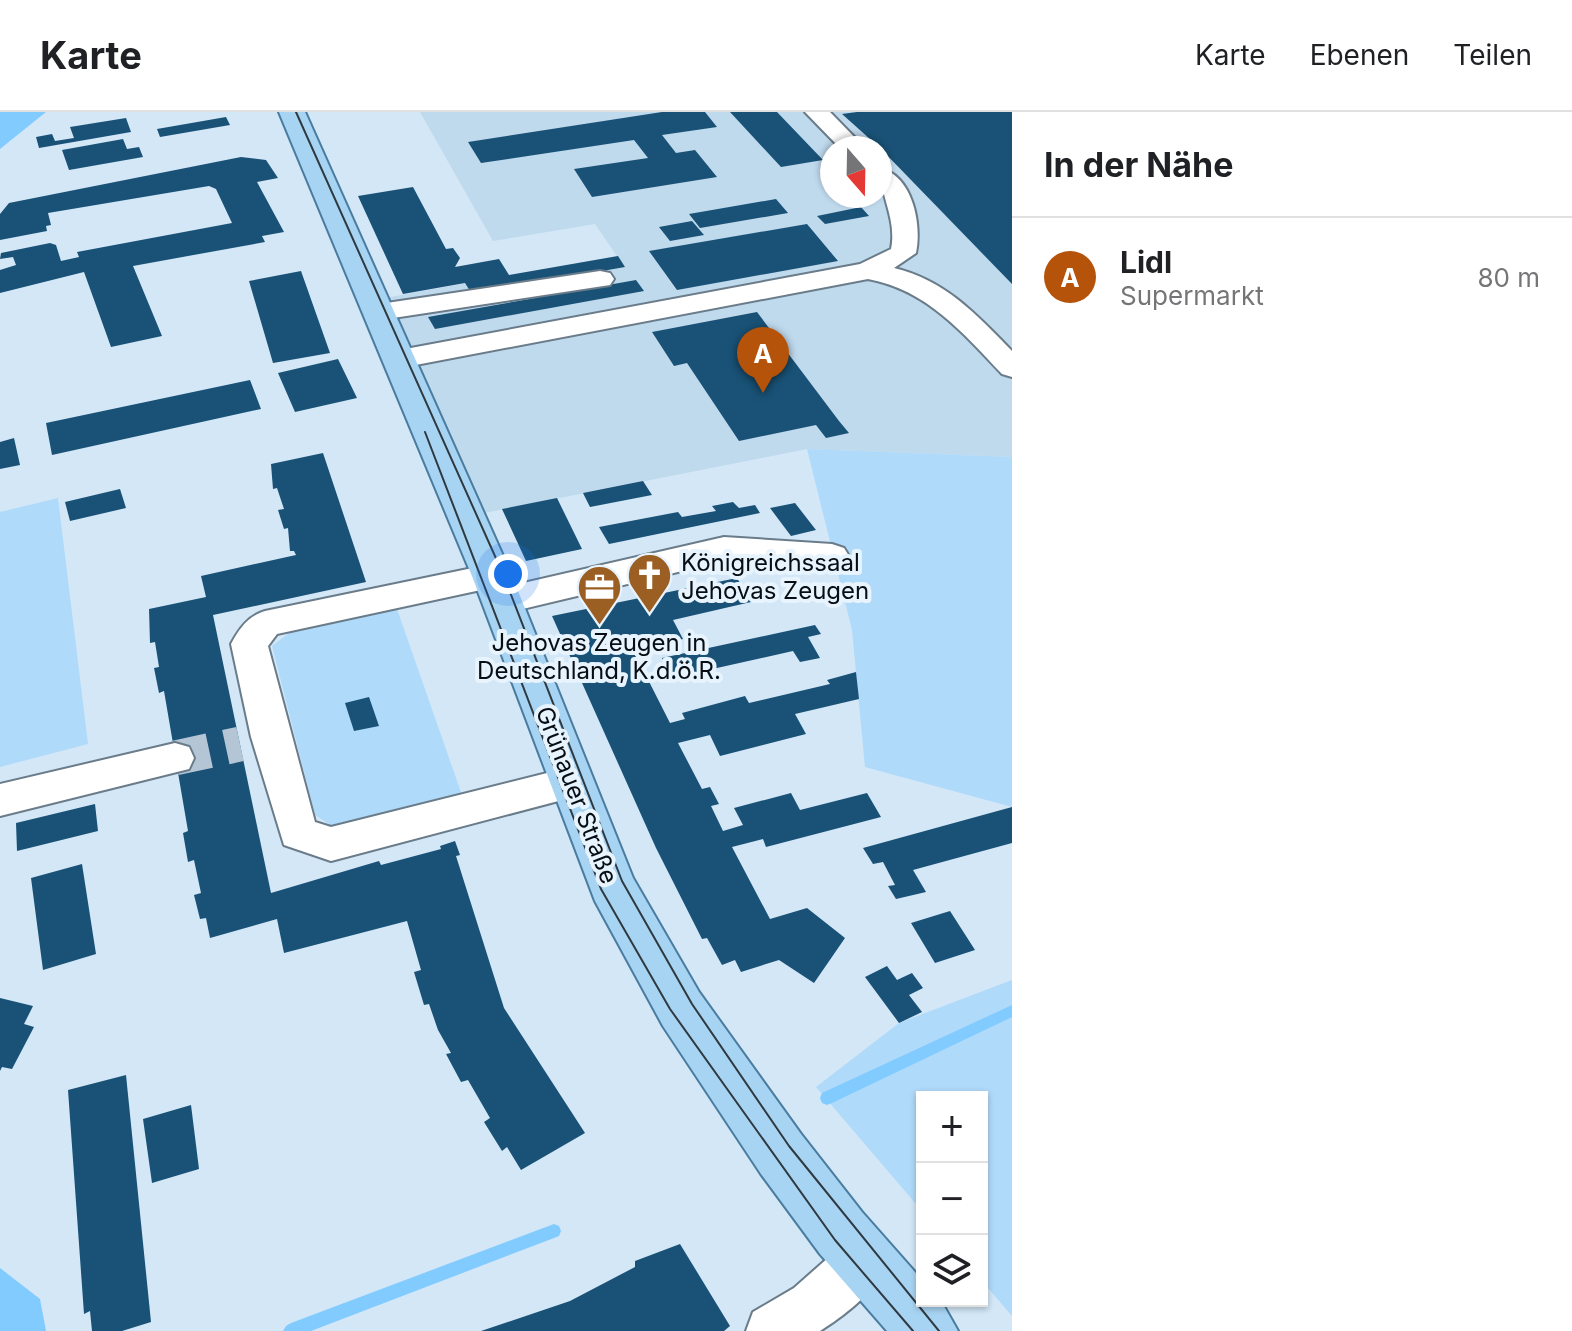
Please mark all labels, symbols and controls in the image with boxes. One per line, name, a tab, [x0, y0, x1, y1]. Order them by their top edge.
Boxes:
text: Karte	[40, 32, 142, 78]
text: Karte	[1195, 38, 1266, 72]
text: Ebenen	[1310, 38, 1409, 72]
text: Teilen	[1453, 38, 1532, 72]
north arrow	[820, 136, 892, 208]
text: In der Nähe	[1044, 144, 1233, 185]
text: Lidl	[1120, 244, 1172, 280]
text: A	[1060, 262, 1080, 293]
text: 80 m	[1477, 262, 1540, 293]
text: Supermarkt	[1120, 280, 1264, 311]
pin: A	[737, 327, 789, 393]
place label: Königreichssaal Jehovas Zeugen	[681, 548, 869, 605]
church icon: Königreichssaal Jehovas Zeugen	[626, 552, 674, 615]
your location	[488, 554, 528, 594]
office icon: Jehovas Zeugen in Deutschland, K.d.ö.R.	[575, 564, 623, 627]
place label: Jehovas Zeugen in Deutschland, K.d.ö.R.	[477, 628, 721, 685]
street label: Grünauer Straße	[530, 702, 624, 888]
map controls	[916, 1091, 988, 1307]
button: +	[916, 1091, 988, 1163]
button: −	[916, 1163, 988, 1235]
button: layers	[916, 1235, 988, 1307]

